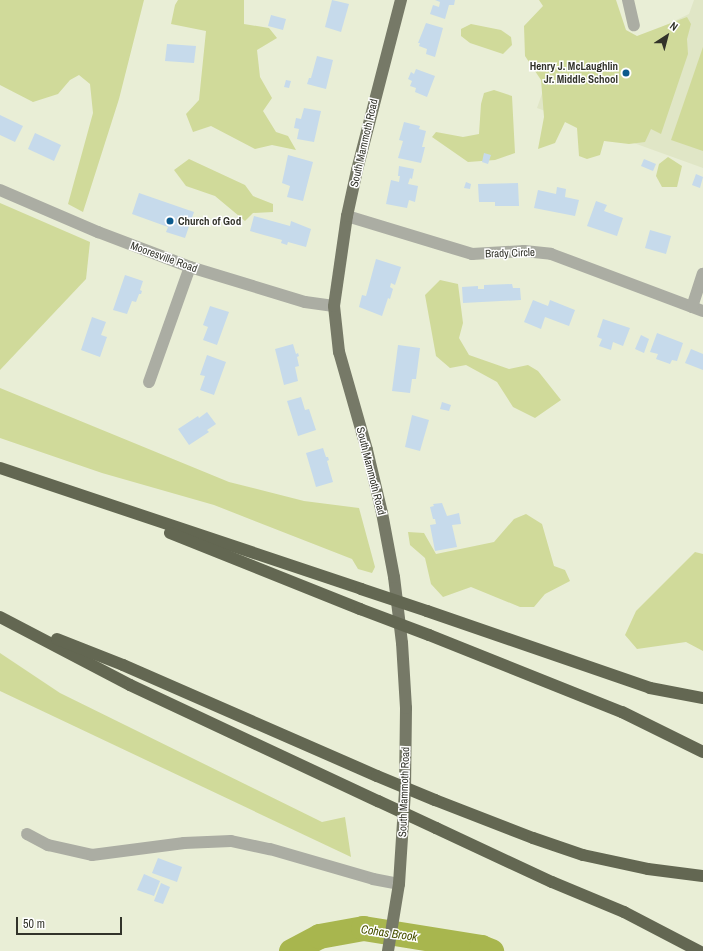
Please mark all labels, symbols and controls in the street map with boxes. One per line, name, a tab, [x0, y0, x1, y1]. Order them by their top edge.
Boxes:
north arrow	[647, 16, 687, 56]
text: N	[667, 19, 681, 34]
place label: Henry J. McLaughlin Jr. Middle School	[530, 60, 618, 86]
marker: Henry J. McLaughlin Jr. Middle School	[621, 68, 631, 78]
street label: South Mammoth Road	[347, 98, 381, 188]
place label: Church of God	[178, 214, 241, 228]
marker: Church of God	[165, 216, 175, 226]
street label: Mooresville Road	[129, 239, 199, 275]
street label: Brady Circle	[485, 246, 535, 260]
street label: South Mammoth Road	[354, 426, 388, 516]
street label: South Mammoth Road	[396, 747, 412, 837]
scale bar	[18, 909, 124, 935]
text: 50 m	[23, 916, 45, 932]
water label: Cohas Brook	[360, 923, 418, 945]

